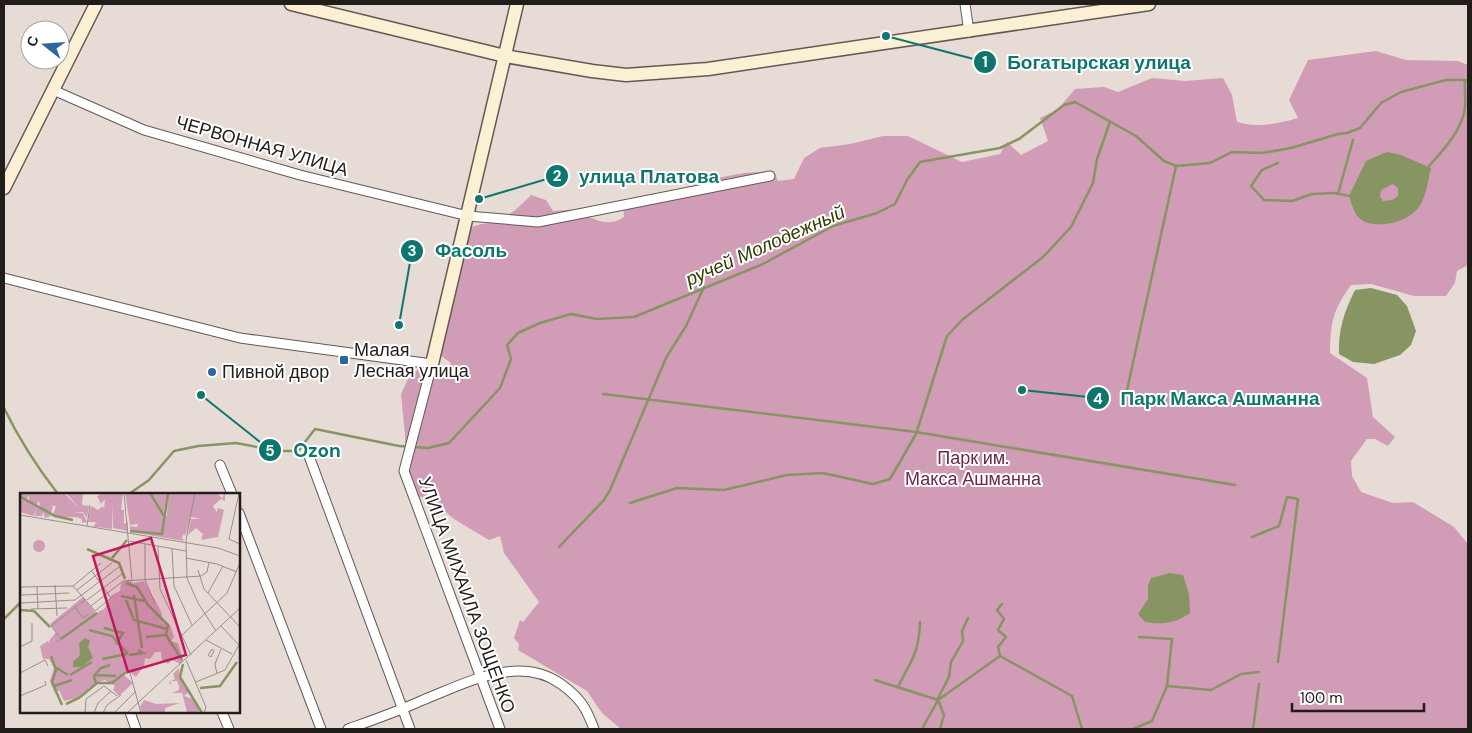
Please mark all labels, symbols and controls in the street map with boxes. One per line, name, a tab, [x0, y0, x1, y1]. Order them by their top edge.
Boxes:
north arrow	[20, 20, 70, 70]
text: С	[22, 34, 43, 49]
callout: Богатырская улица	[972, 45, 1201, 79]
text: Богатырская улица	[1007, 50, 1191, 75]
text: 1	[982, 52, 988, 72]
street label: ЧЕРВОННАЯ УЛИЦА	[173, 110, 351, 182]
callout: улица Платова	[544, 159, 729, 193]
text: улица Платова	[579, 164, 719, 189]
text: 2	[553, 166, 562, 186]
water label: ручей Молодежный	[681, 199, 849, 292]
callout: Фасоль	[400, 234, 517, 268]
text: Фасоль	[435, 238, 507, 263]
text: 3	[407, 241, 417, 261]
place label: Малая Лесная улица	[354, 338, 470, 383]
marker: Малая Лесная улица	[338, 354, 350, 366]
place label: Пивной двор	[222, 360, 329, 384]
marker: Пивной двор	[206, 366, 218, 378]
callout: Парк Макса Ашманна	[1085, 381, 1329, 415]
text: Парк Макса Ашманна	[1121, 386, 1320, 411]
text: 4	[1093, 389, 1103, 409]
callout: Ozon	[258, 433, 350, 467]
text: Ozon	[293, 438, 341, 463]
text: 5	[265, 441, 275, 461]
park label: Парк им. Макса Ашманна	[905, 446, 1042, 491]
street label: УЛИЦА МИХАИЛА ЗОЩЕНКО	[413, 473, 521, 717]
inset map	[20, 493, 240, 713]
scale bar	[1292, 680, 1424, 712]
text: 100 m	[1300, 688, 1343, 708]

